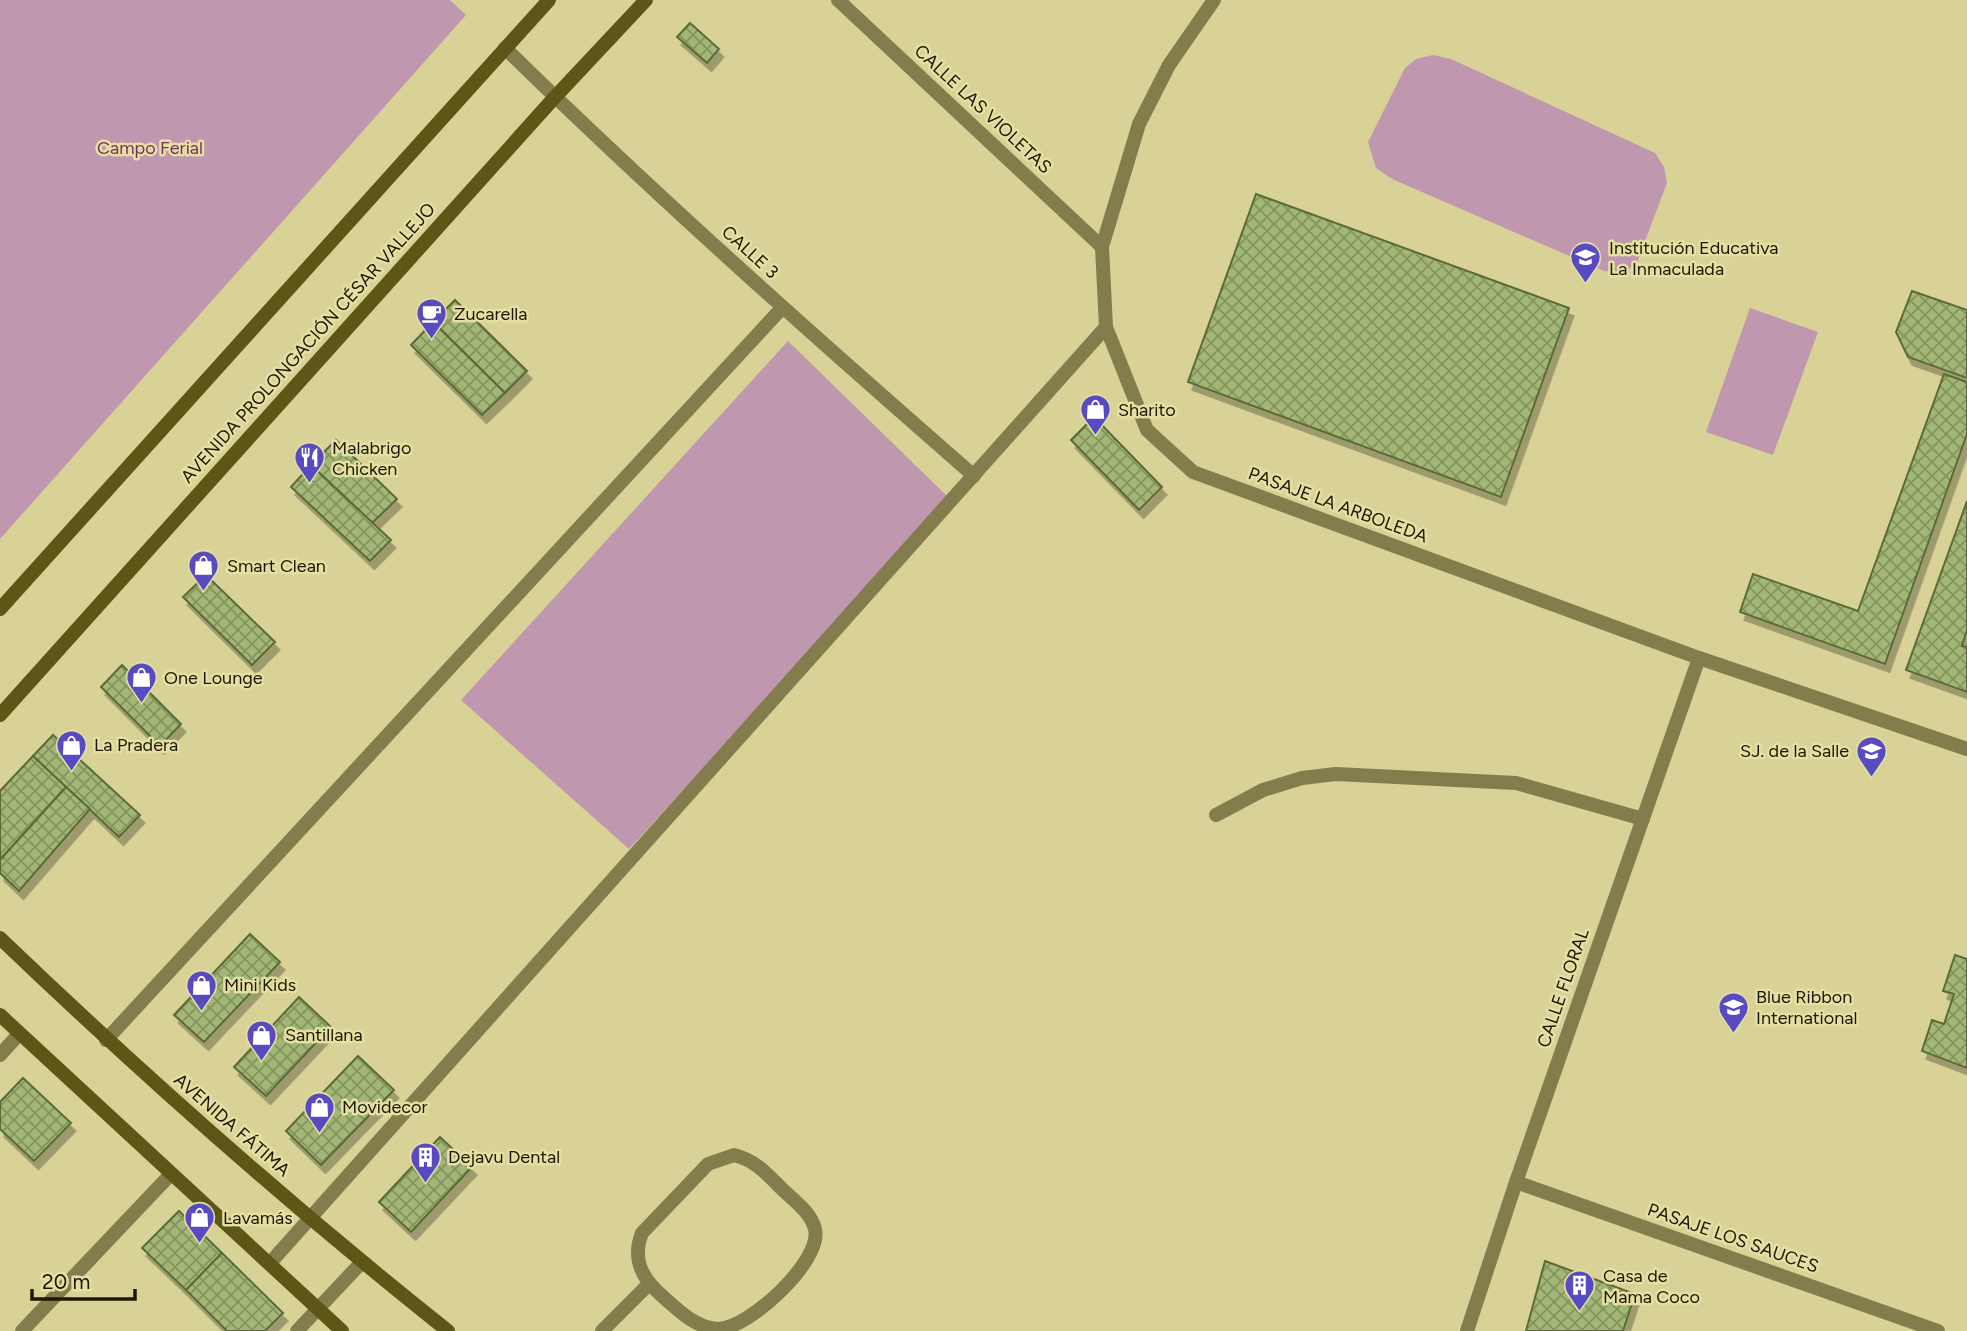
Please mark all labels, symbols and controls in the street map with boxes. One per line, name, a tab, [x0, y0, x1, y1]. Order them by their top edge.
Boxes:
street label: CALLE LAS VIOLETAS	[910, 40, 1056, 178]
park label: Campo Ferial	[97, 137, 203, 159]
street label: AVENIDA PROLONGACIÓN CÉSAR VALLEJO	[176, 198, 440, 488]
street label: CALLE 3	[717, 221, 783, 283]
place label: Institución Educativa La Inmaculada	[1609, 237, 1778, 280]
school or university icon: Institución Educativa La Inmaculada	[1569, 241, 1603, 285]
cafe icon: Zucarella	[414, 297, 448, 341]
place label: Zucarella	[454, 303, 528, 325]
shop icon: Sharito	[1078, 393, 1112, 437]
place label: Sharito	[1118, 399, 1176, 421]
place label: Malabrigo Chicken	[332, 437, 411, 480]
restaurant icon: Malabrigo Chicken	[292, 441, 326, 485]
street label: PASAJE LA ARBOLEDA	[1245, 462, 1431, 548]
shop icon: Smart Clean	[187, 549, 221, 593]
place label: Smart Clean	[227, 555, 326, 577]
shop icon: One Lounge	[124, 661, 158, 705]
place label: One Lounge	[164, 667, 263, 689]
shop icon: La Pradera	[54, 728, 88, 772]
place label: La Pradera	[94, 734, 178, 756]
school or university icon: SJ. de la Salle	[1855, 734, 1889, 778]
place label: SJ. de la Salle	[1740, 740, 1849, 762]
street label: CALLE FLORAL	[1532, 925, 1594, 1050]
shop icon: Mini Kids	[184, 968, 218, 1012]
place label: Mini Kids	[224, 974, 296, 996]
place label: Blue Ribbon International	[1756, 986, 1857, 1029]
school or university icon: Blue Ribbon International	[1716, 990, 1750, 1034]
shop icon: Santillana	[245, 1018, 279, 1062]
place label: Santillana	[285, 1024, 363, 1046]
street label: AVENIDA FÁTIMA	[169, 1069, 295, 1181]
shop icon: Movidecor	[302, 1090, 336, 1134]
place label: Movidecor	[342, 1096, 428, 1118]
building icon: Dejavu Dental	[408, 1140, 442, 1184]
place label: Dejavu Dental	[448, 1146, 560, 1168]
street label: PASAJE LOS SAUCES	[1645, 1198, 1821, 1278]
shop icon: Lavamás	[183, 1201, 217, 1245]
place label: Lavamás	[223, 1207, 293, 1229]
scale bar	[32, 1258, 135, 1302]
place label: Casa de Mama Coco	[1603, 1265, 1700, 1308]
text: 20 m	[42, 1269, 90, 1294]
building icon: Casa de Mama Coco	[1563, 1269, 1597, 1313]

